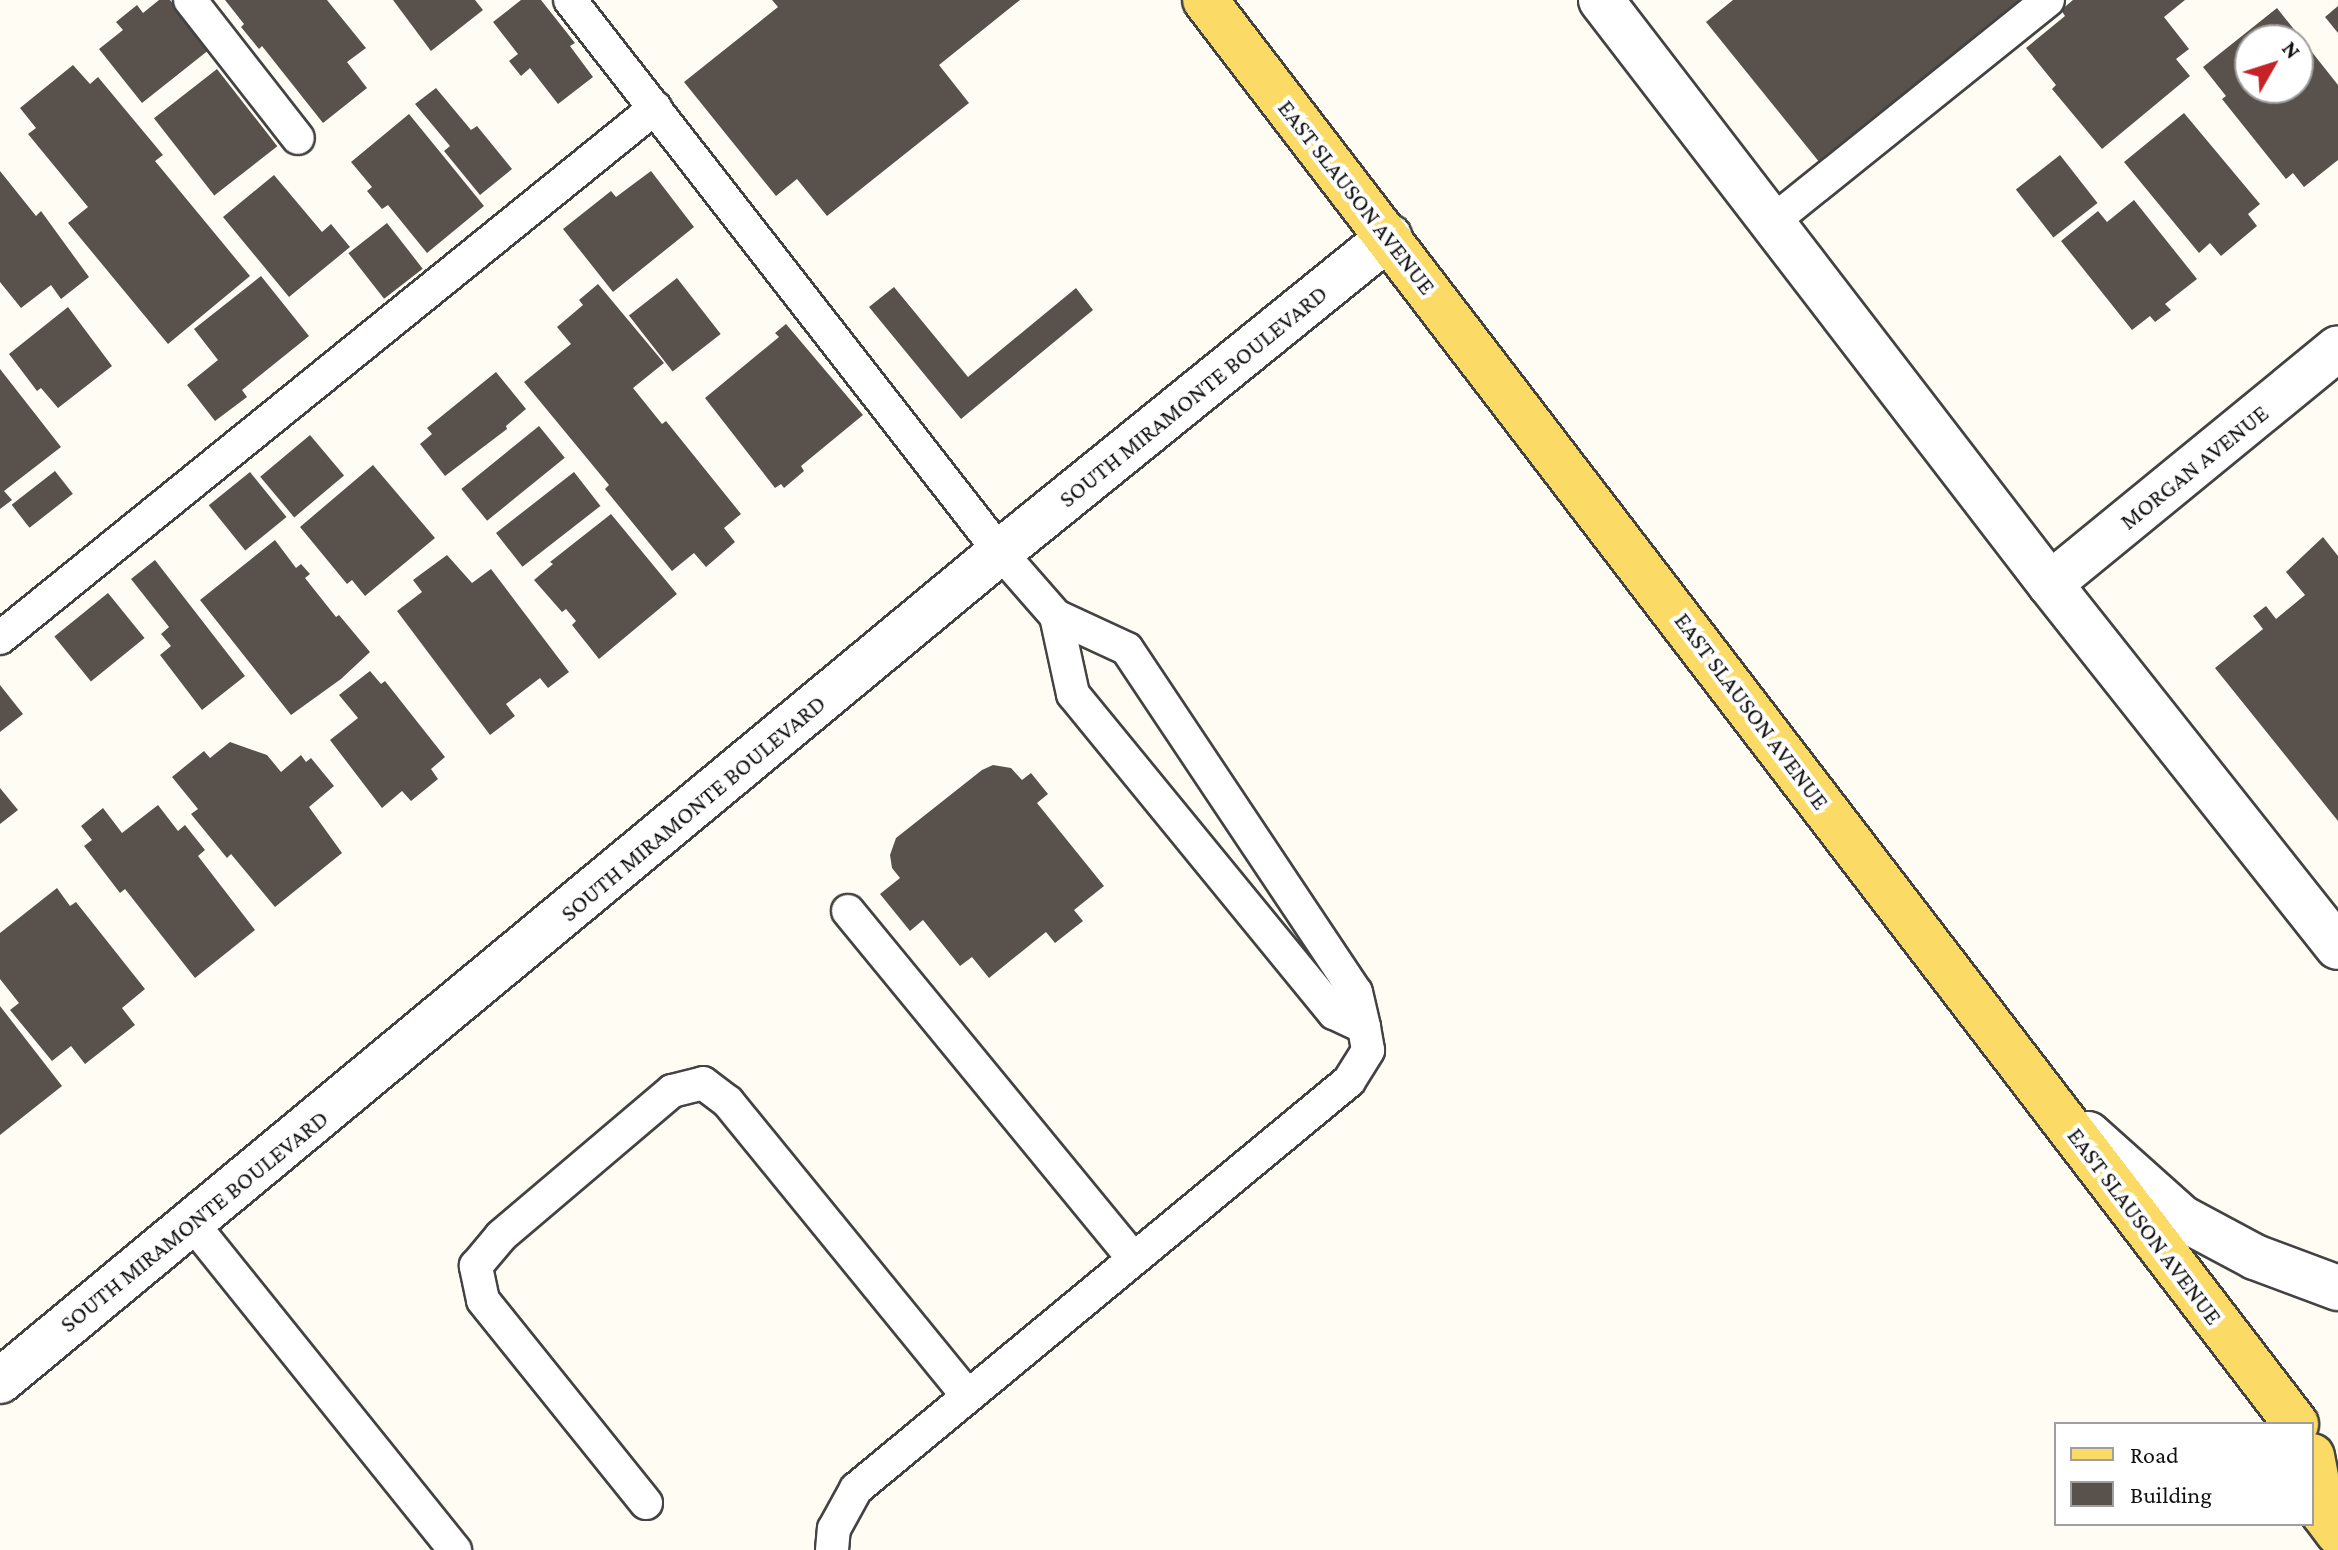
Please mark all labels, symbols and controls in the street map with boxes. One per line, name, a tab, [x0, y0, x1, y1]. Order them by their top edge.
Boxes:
north arrow	[2234, 24, 2314, 104]
text: N	[2277, 36, 2306, 64]
street label: EAST SLAUSON AVENUE	[1272, 94, 1442, 300]
street label: SOUTH MIRAMONTE BOULEVARD	[1053, 279, 1333, 513]
street label: MORGAN AVENUE	[2114, 398, 2274, 536]
street label: EAST SLAUSON AVENUE	[1668, 607, 1836, 815]
street label: SOUTH MIRAMONTE BOULEVARD	[555, 689, 831, 927]
street label: SOUTH MIRAMONTE BOULEVARD	[54, 1104, 334, 1338]
street label: EAST SLAUSON AVENUE	[2061, 1122, 2229, 1330]
legend	[2054, 1422, 2314, 1526]
text: Road	[2130, 1441, 2179, 1468]
text: Building	[2130, 1481, 2212, 1508]

